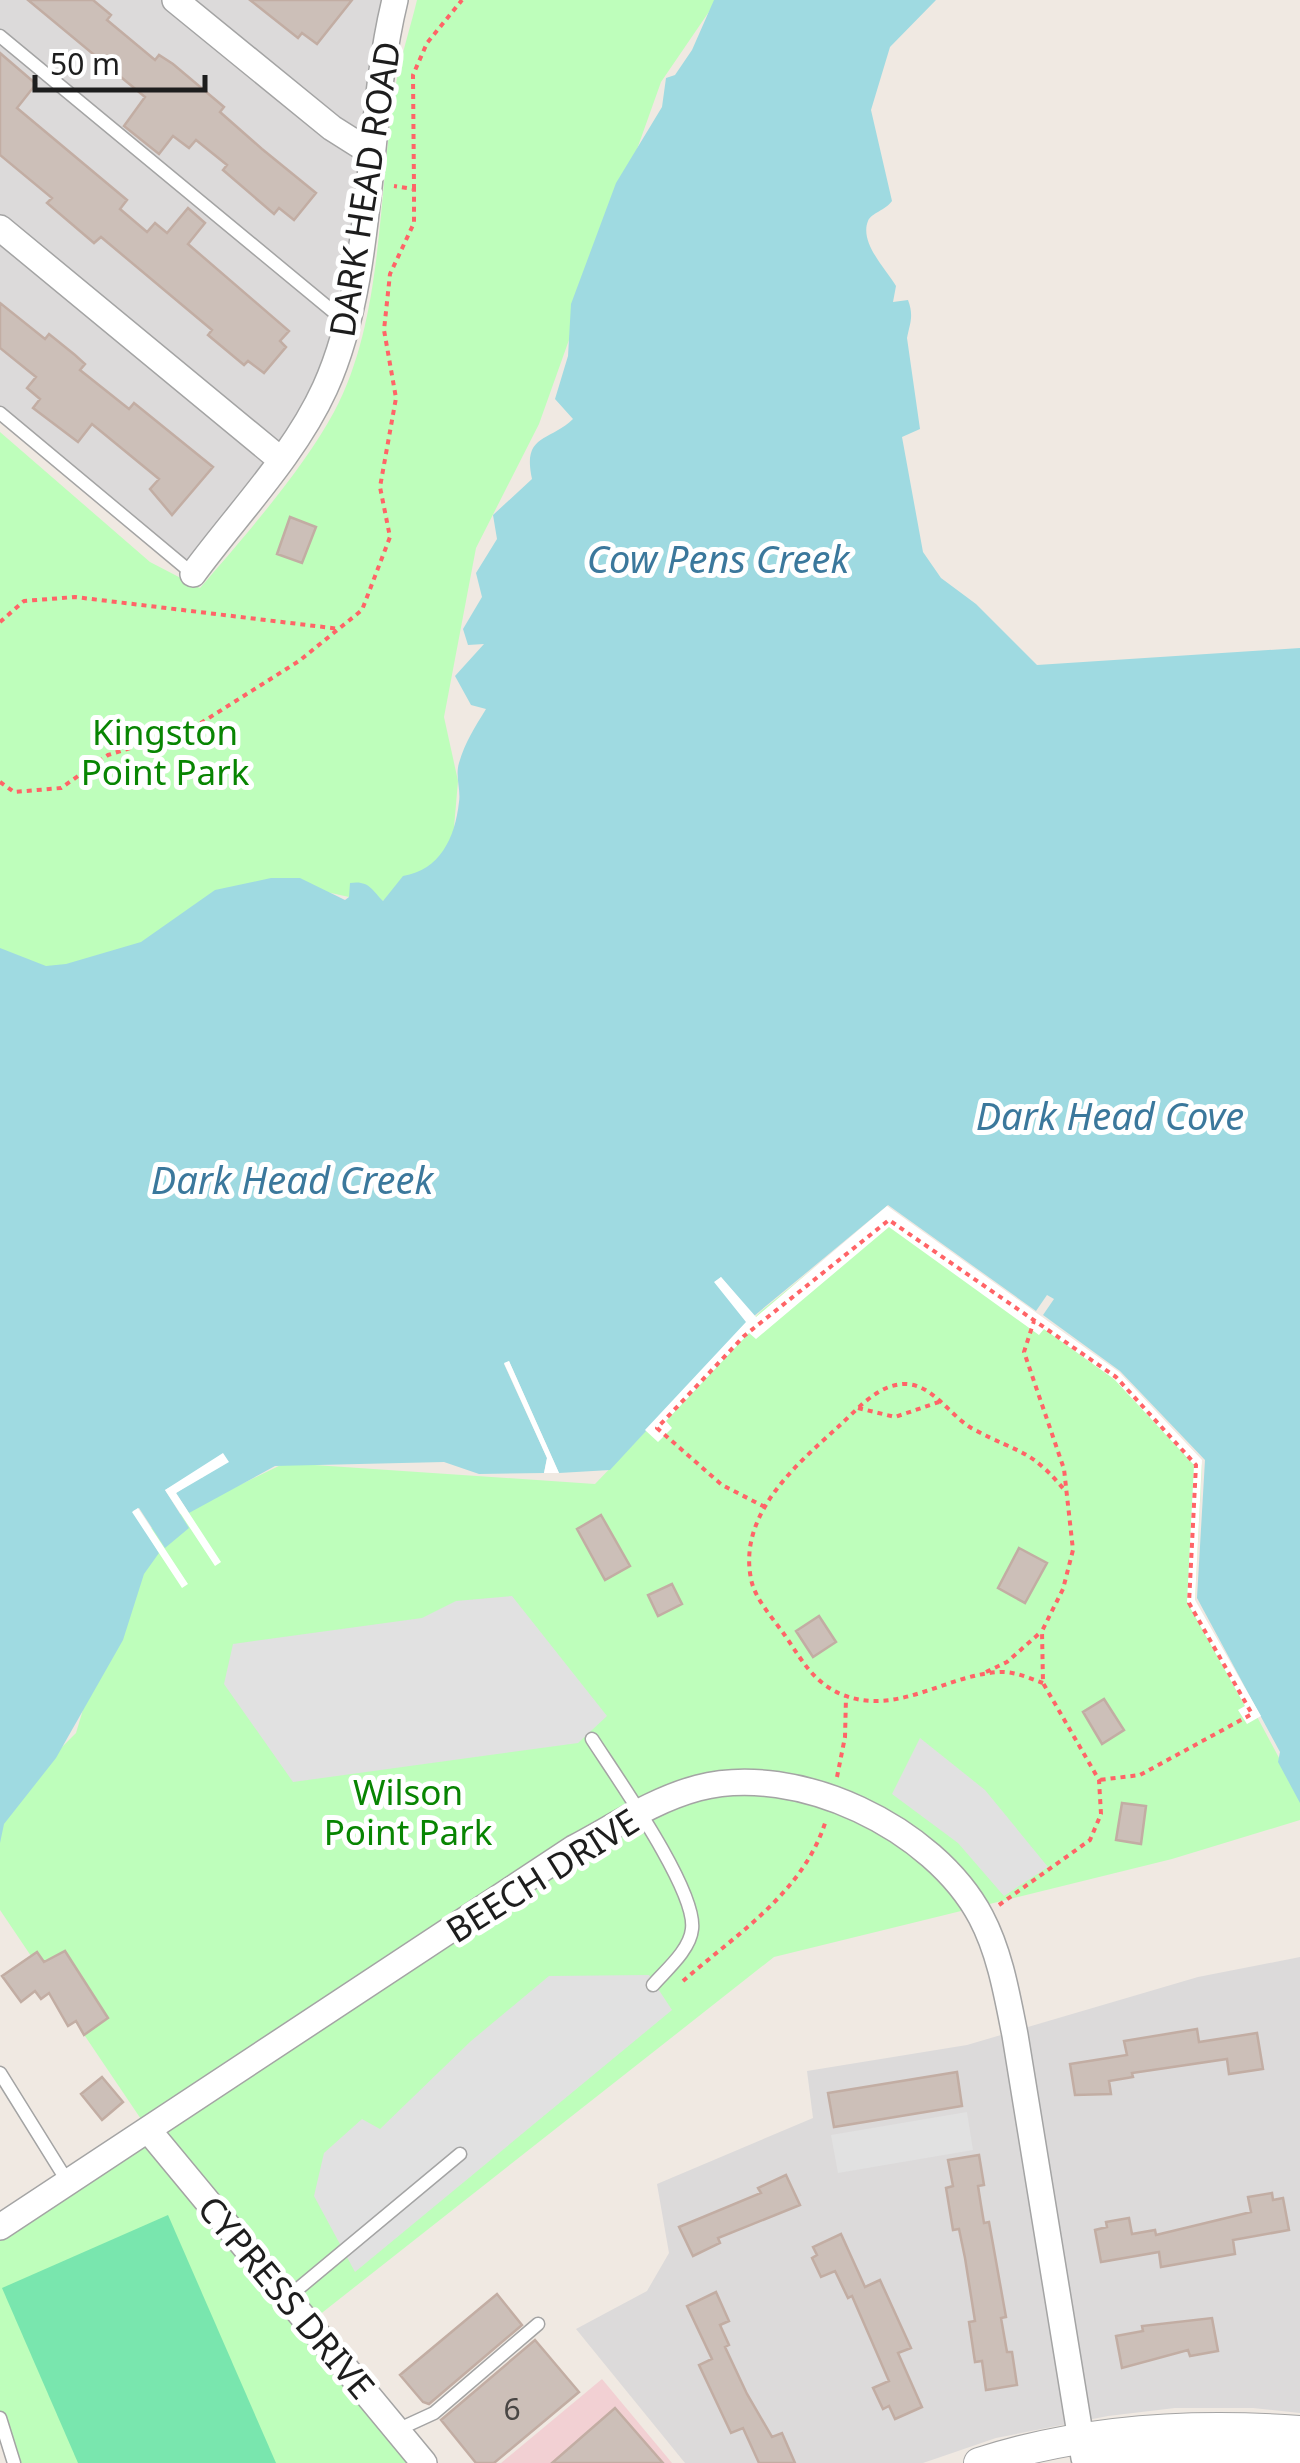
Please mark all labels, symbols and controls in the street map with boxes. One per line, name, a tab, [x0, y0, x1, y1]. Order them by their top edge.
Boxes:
scale bar	[35, 30, 205, 92]
street label: DARK HEAD ROAD	[317, 38, 411, 340]
text: 50 m	[50, 43, 120, 84]
water label: Cow Pens Creek	[587, 532, 850, 584]
park label: Kingston Point Park	[81, 708, 250, 795]
water label: Dark Head Cove	[976, 1089, 1244, 1141]
water label: Dark Head Creek	[151, 1153, 434, 1205]
park label: Wilson Point Park	[324, 1768, 493, 1855]
street label: BEECH DRIVE	[437, 1797, 647, 1953]
street label: CYPRESS DRIVE	[188, 2186, 386, 2408]
house number: 6	[503, 2388, 521, 2429]

